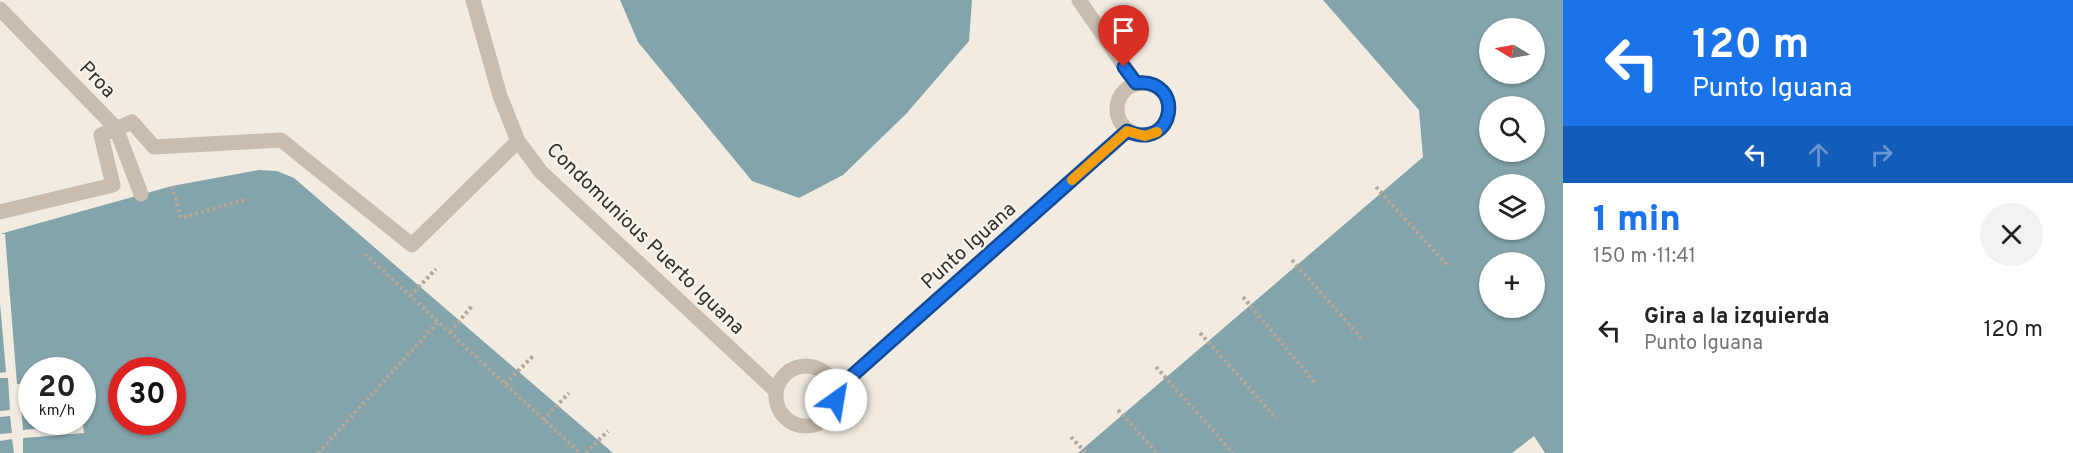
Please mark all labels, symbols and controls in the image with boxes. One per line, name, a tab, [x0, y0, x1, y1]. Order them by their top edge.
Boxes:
pin	[1098, 5, 1149, 67]
icon: arrive	[1107, 14, 1140, 47]
north arrow	[1479, 18, 1545, 84]
map controls	[1479, 18, 1545, 318]
text: 120 m	[1692, 20, 1809, 73]
icon: left	[1593, 24, 1671, 102]
street label: Proa	[73, 56, 120, 104]
text: Punto Iguana	[1692, 72, 1853, 106]
button: search	[1479, 96, 1545, 162]
street label: Condomunious Puerto Iguana	[540, 138, 749, 341]
icon: left	[1739, 138, 1772, 171]
icon: ahead	[1802, 138, 1835, 171]
icon: right	[1865, 138, 1898, 171]
button: layers	[1479, 174, 1545, 240]
street label: Punto Iguana	[916, 197, 1022, 296]
text: 1 min	[1593, 198, 1681, 244]
button: close	[1980, 203, 2043, 266]
text: 150 m · 11:41	[1593, 244, 1696, 270]
button: +	[1479, 252, 1545, 318]
text: Gira a la izquierda	[1644, 304, 1830, 331]
icon: left	[1593, 314, 1626, 347]
text: 120 m	[1983, 317, 2043, 344]
text: Punto Iguana	[1644, 331, 1763, 357]
speed limit sign: 30	[108, 357, 186, 435]
position arrow	[804, 368, 868, 432]
text: 20	[38, 370, 76, 407]
text: km/h	[39, 402, 75, 421]

